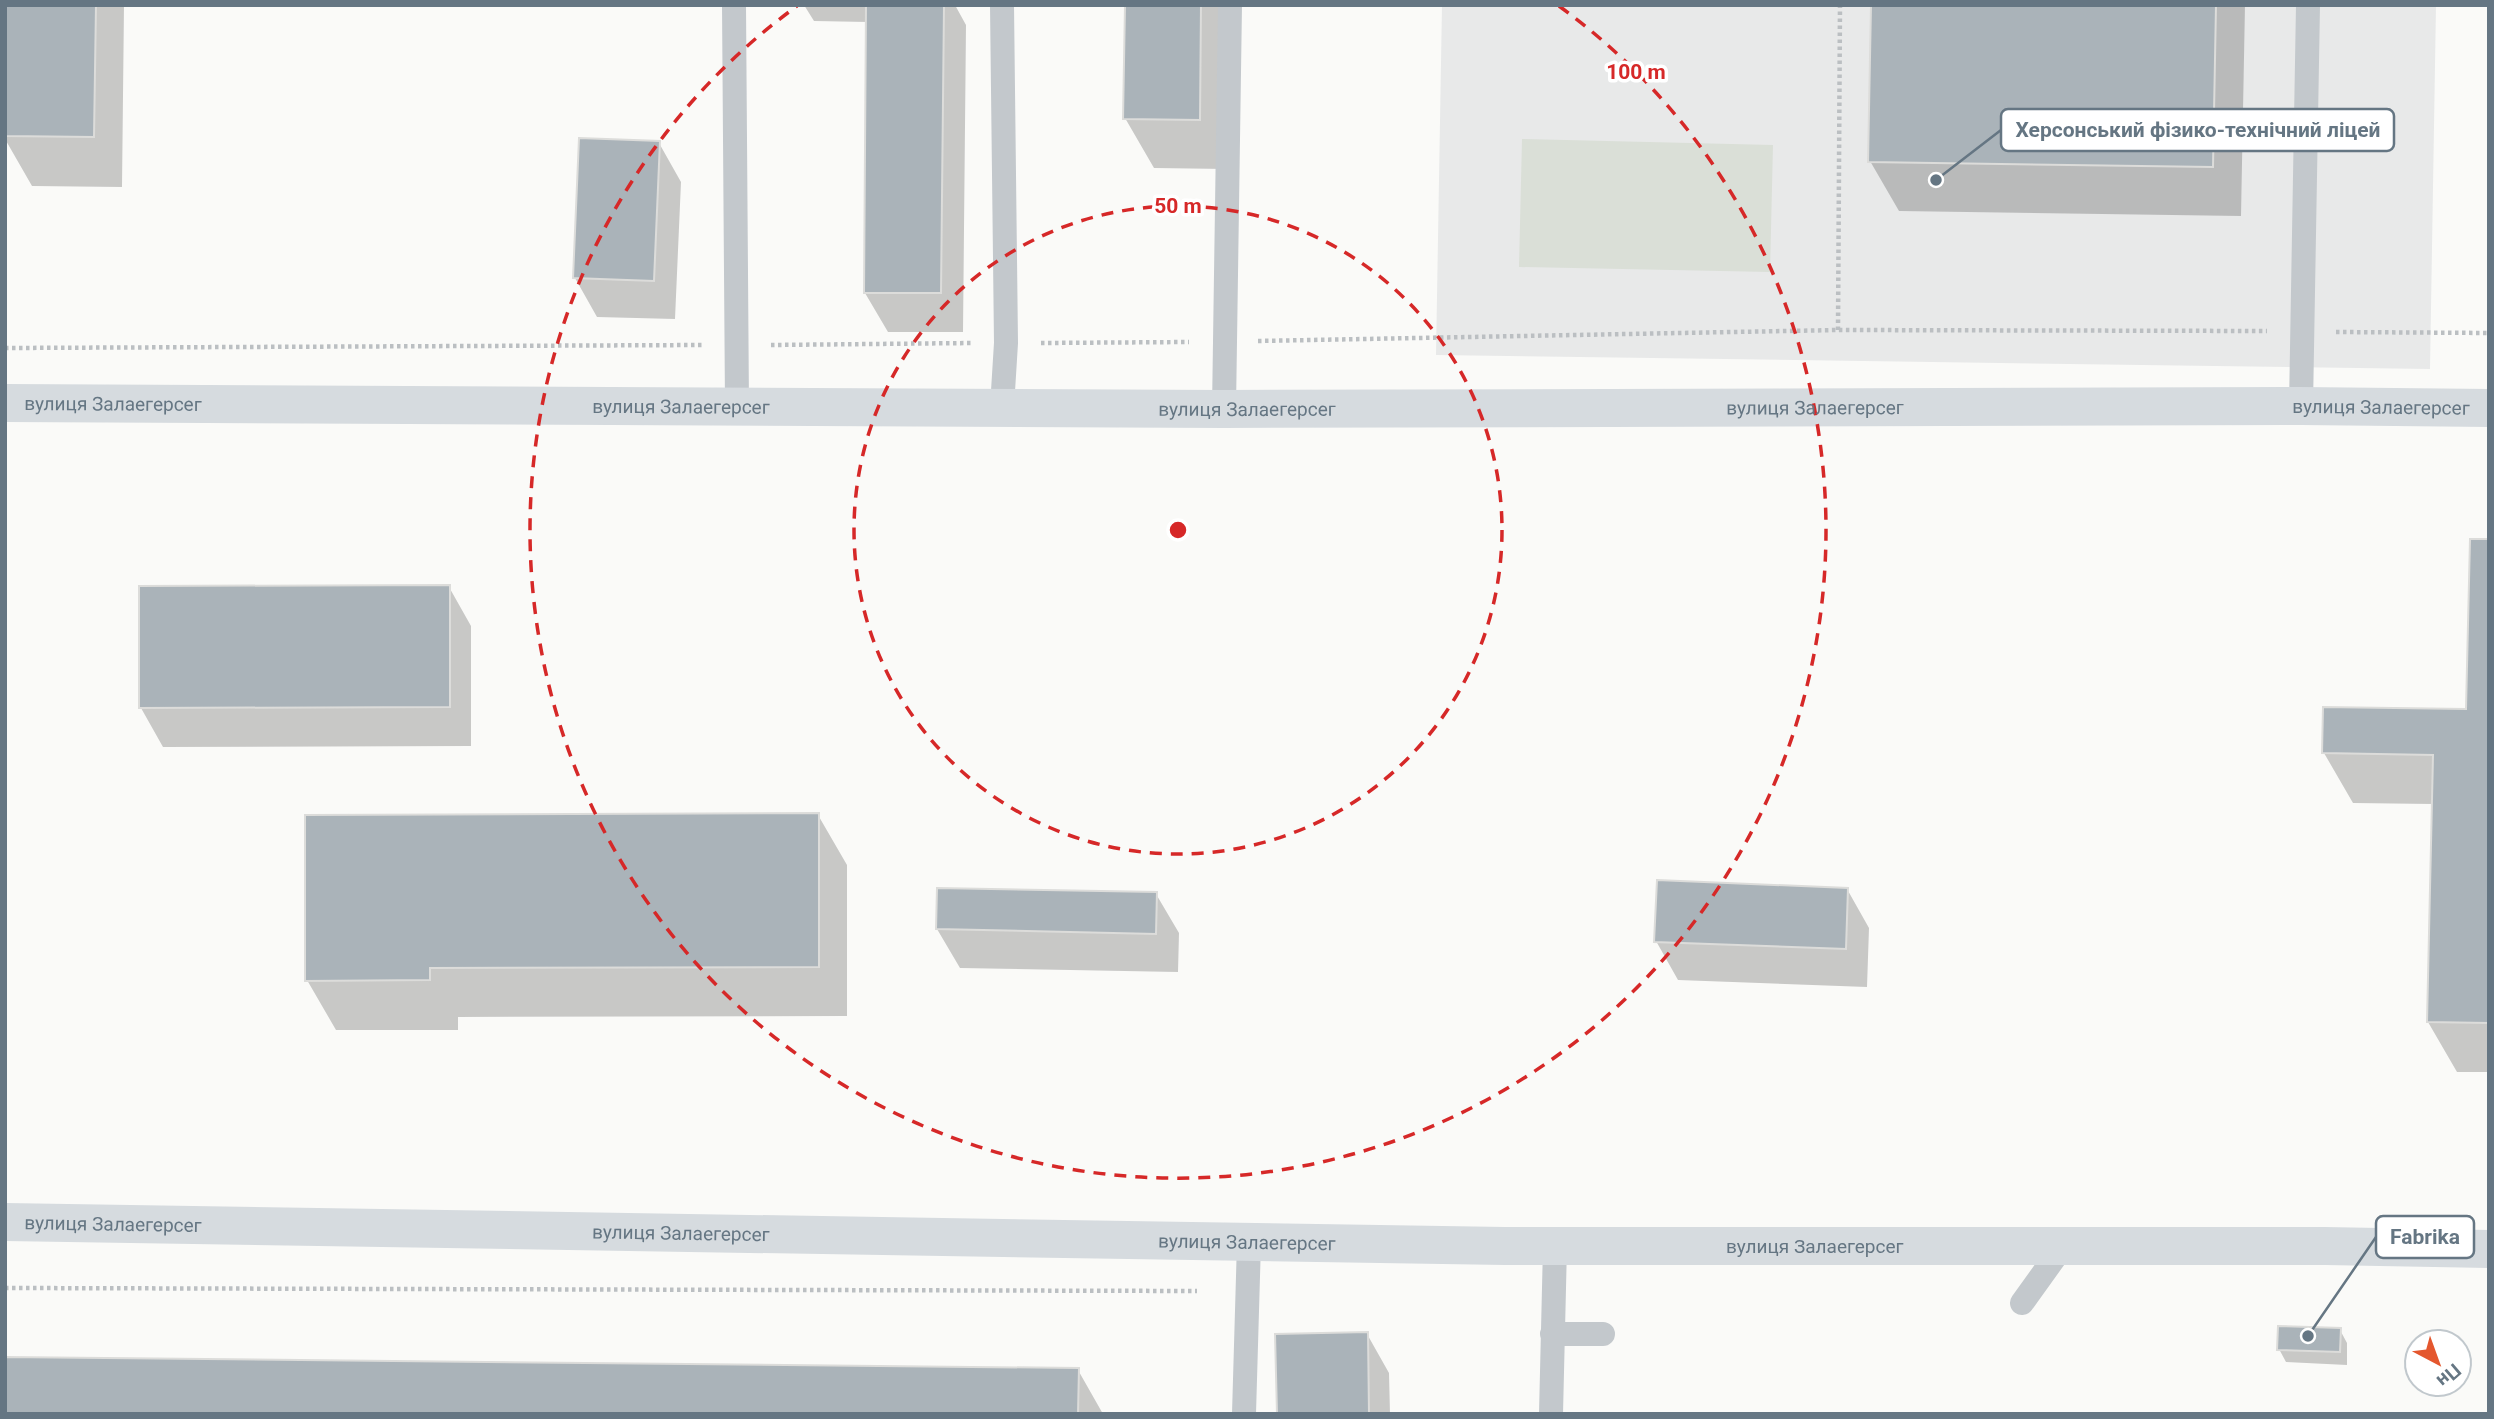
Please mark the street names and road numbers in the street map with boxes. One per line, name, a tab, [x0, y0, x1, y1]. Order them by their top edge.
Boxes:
street label: вулиця Залаегерсег	[24, 392, 202, 416]
street label: вулиця Залаегерсег	[592, 395, 770, 419]
street label: вулиця Залаегерсег	[2292, 395, 2470, 420]
street label: вулиця Залаегерсег	[1726, 396, 1904, 420]
street label: вулиця Залаегерсег	[1158, 398, 1336, 421]
street label: вулиця Залаегерсег	[24, 1211, 202, 1237]
street label: вулиця Залаегерсег	[592, 1220, 770, 1246]
street label: вулиця Залаегерсег	[1158, 1229, 1336, 1255]
street label: вулиця Залаегерсег	[1726, 1235, 1904, 1258]

